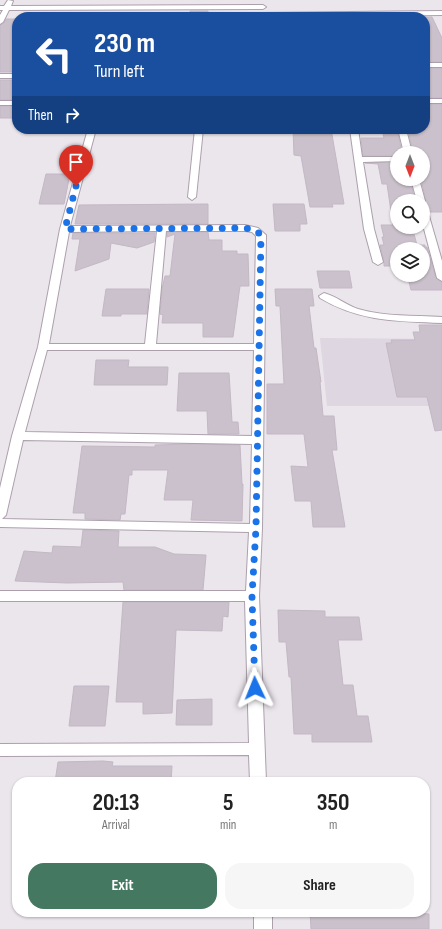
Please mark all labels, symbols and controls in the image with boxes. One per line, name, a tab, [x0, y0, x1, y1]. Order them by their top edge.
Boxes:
text: 230 m	[94, 27, 155, 60]
icon: left	[28, 28, 80, 80]
text: Turn left	[94, 61, 145, 82]
icon: right	[61, 104, 83, 126]
text: Then	[28, 106, 53, 125]
pin	[59, 145, 93, 186]
north arrow	[390, 146, 430, 186]
map controls	[390, 146, 430, 282]
icon: arrive	[65, 151, 87, 173]
button: search	[390, 194, 430, 234]
button: layers	[390, 242, 430, 282]
position arrow	[234, 667, 276, 709]
text: 20:13	[92, 788, 140, 817]
text: 5	[223, 788, 233, 817]
text: 350	[317, 788, 350, 817]
text: Arrival	[102, 817, 130, 833]
text: min	[220, 817, 236, 833]
text: m	[329, 817, 337, 833]
button: Exit	[28, 863, 217, 909]
button: Share	[225, 863, 414, 909]

